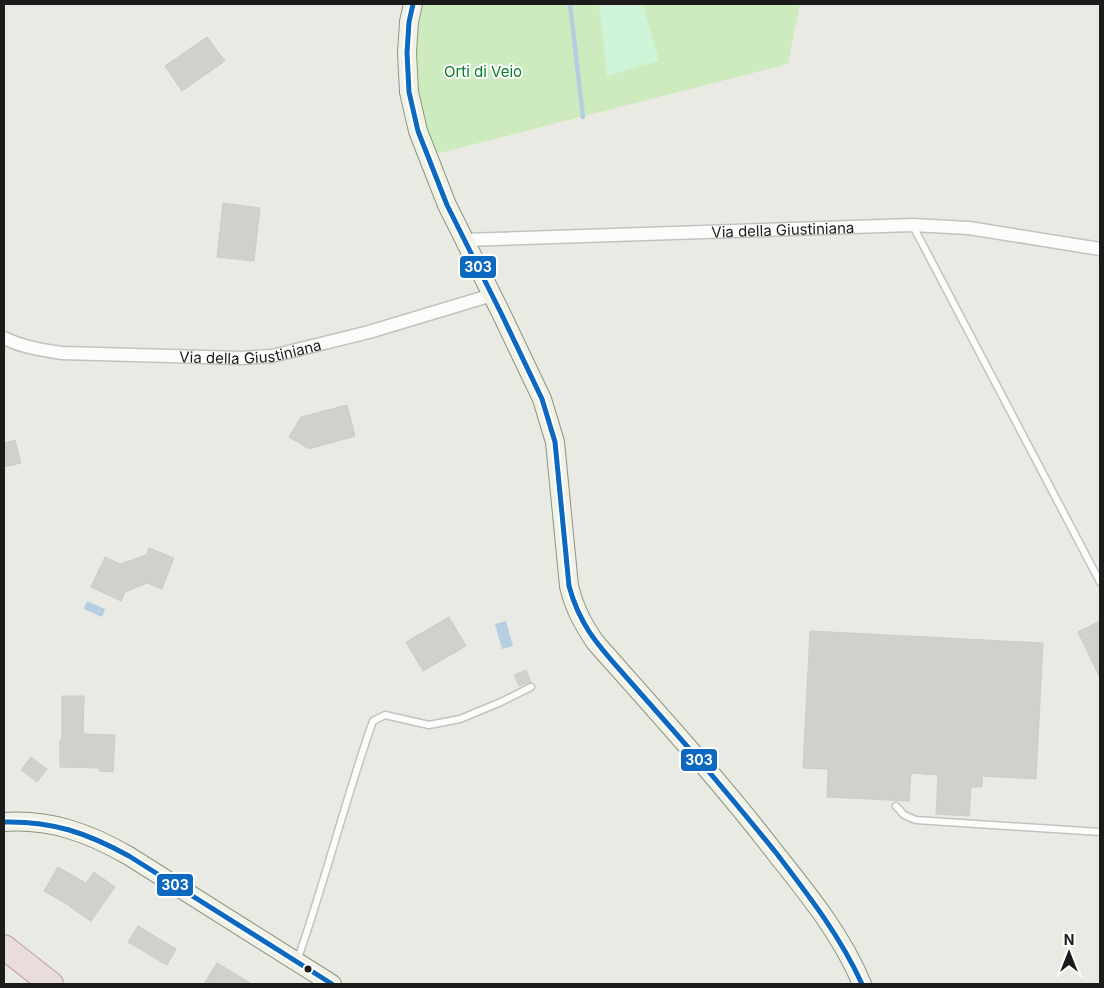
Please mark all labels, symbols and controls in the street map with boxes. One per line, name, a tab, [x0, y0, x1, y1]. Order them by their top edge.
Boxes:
park label: Orti di Veio	[444, 62, 522, 81]
street label: Via della Giustiniana	[711, 217, 855, 241]
line badge: 303	[459, 255, 497, 279]
text: 303	[464, 258, 492, 275]
street label: Via della Giustiniana	[179, 335, 323, 368]
line badge: 303	[680, 748, 718, 772]
text: 303	[685, 751, 713, 768]
line badge: 303	[156, 873, 194, 897]
text: 303	[161, 876, 189, 893]
north arrow	[1044, 928, 1094, 978]
text: N	[1064, 931, 1074, 948]
unlabelled marker	[303, 964, 313, 974]

